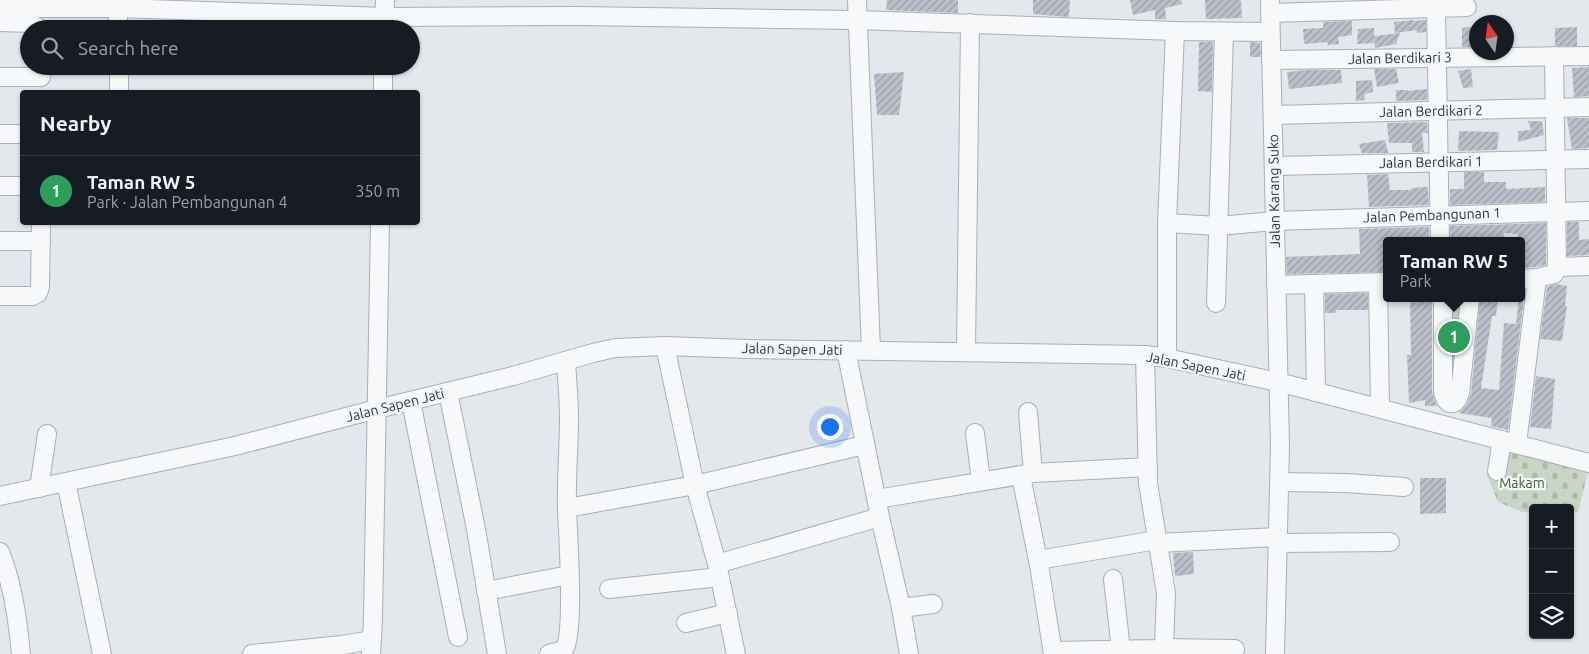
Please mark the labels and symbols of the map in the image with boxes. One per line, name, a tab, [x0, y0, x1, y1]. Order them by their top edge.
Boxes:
north arrow	[1469, 15, 1514, 60]
street label: Jalan Berdikari 3	[1348, 49, 1452, 67]
street label: Jalan Berdikari 2	[1379, 102, 1483, 120]
street label: Jalan Karang Suko	[1265, 134, 1283, 248]
street label: Jalan Berdikari 1	[1379, 153, 1483, 171]
street label: Jalan Pembangunan 1	[1363, 205, 1501, 225]
pin: 1	[1438, 318, 1470, 356]
street label: Jalan Sapen Jati	[741, 340, 843, 358]
street label: Jalan Sapen Jati	[1145, 349, 1247, 383]
street label: Jalan Sapen Jati	[344, 385, 446, 425]
your location	[817, 414, 843, 440]
park label: Makam	[1499, 475, 1545, 491]

